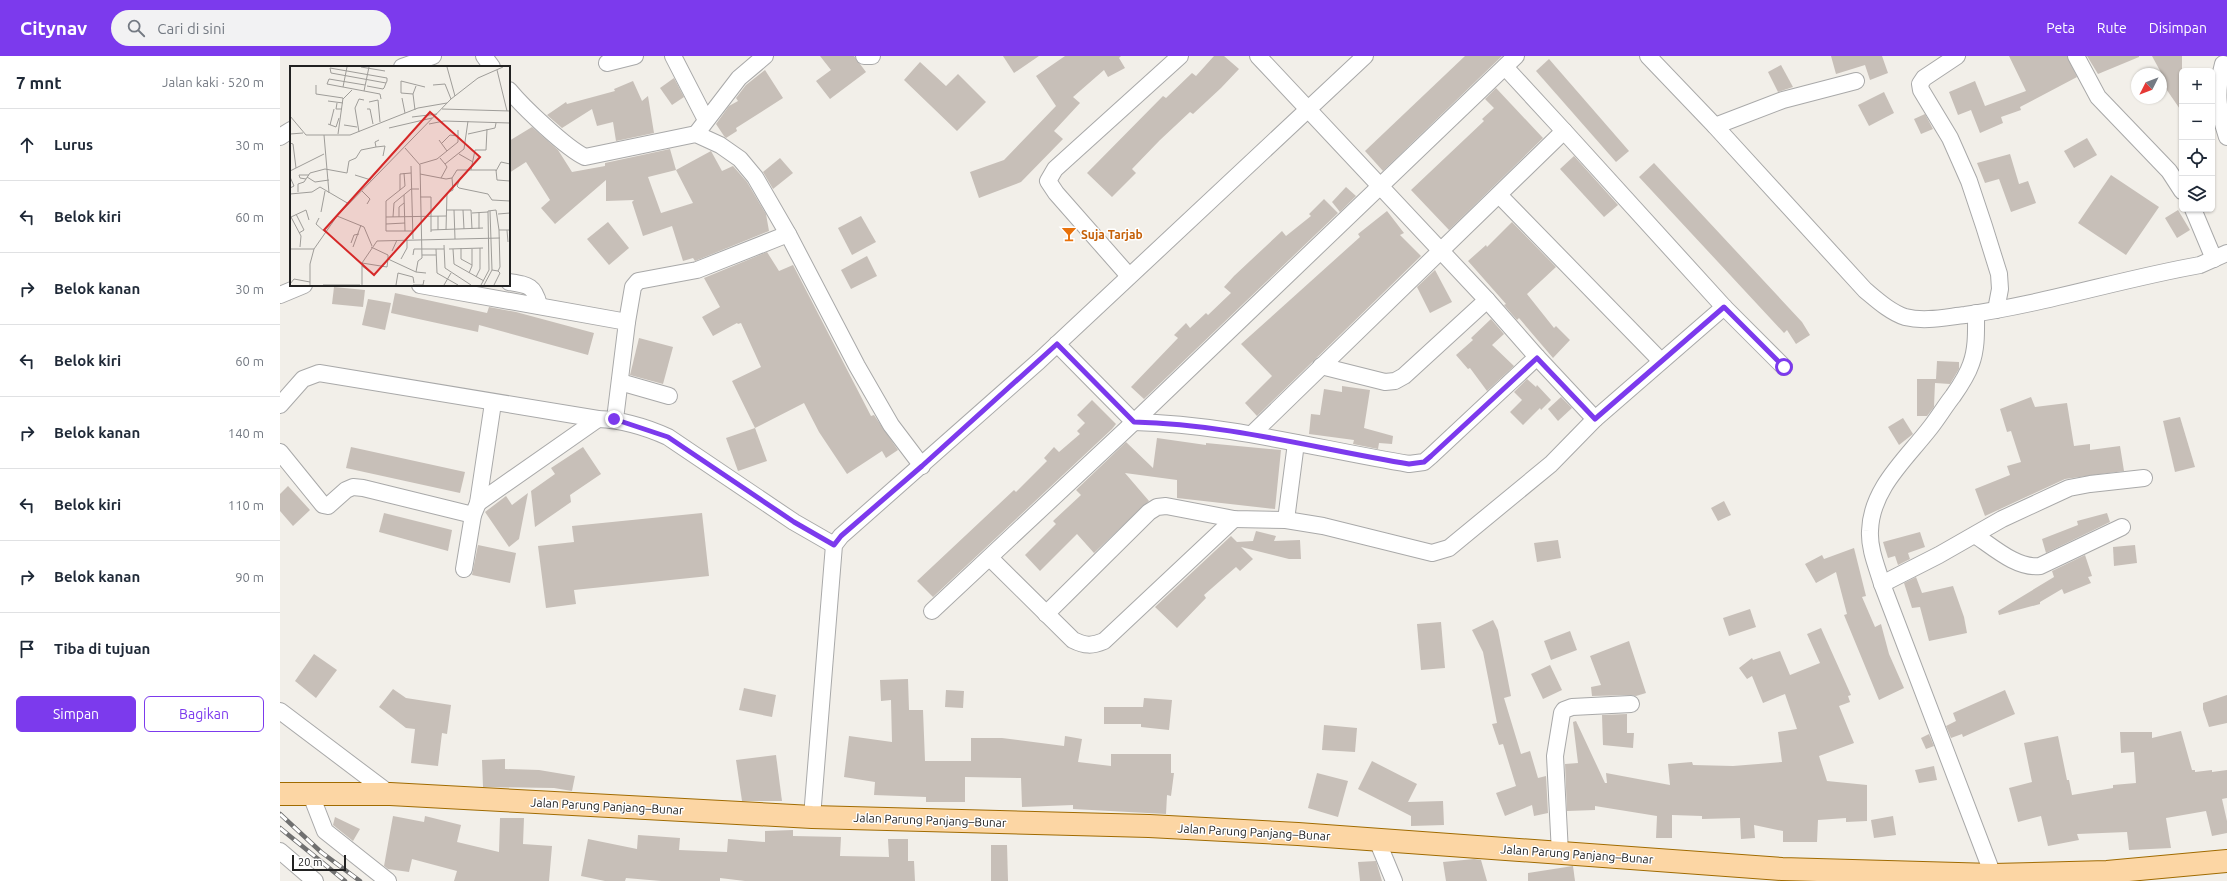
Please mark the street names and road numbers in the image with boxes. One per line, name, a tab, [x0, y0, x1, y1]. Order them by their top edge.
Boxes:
street label: Jalan Parung Panjang–Bunar	[530, 796, 684, 817]
street label: Jalan Parung Panjang–Bunar	[853, 811, 1007, 829]
street label: Jalan Parung Panjang–Bunar	[1177, 822, 1331, 843]
street label: Jalan Parung Panjang–Bunar	[1500, 842, 1654, 866]

